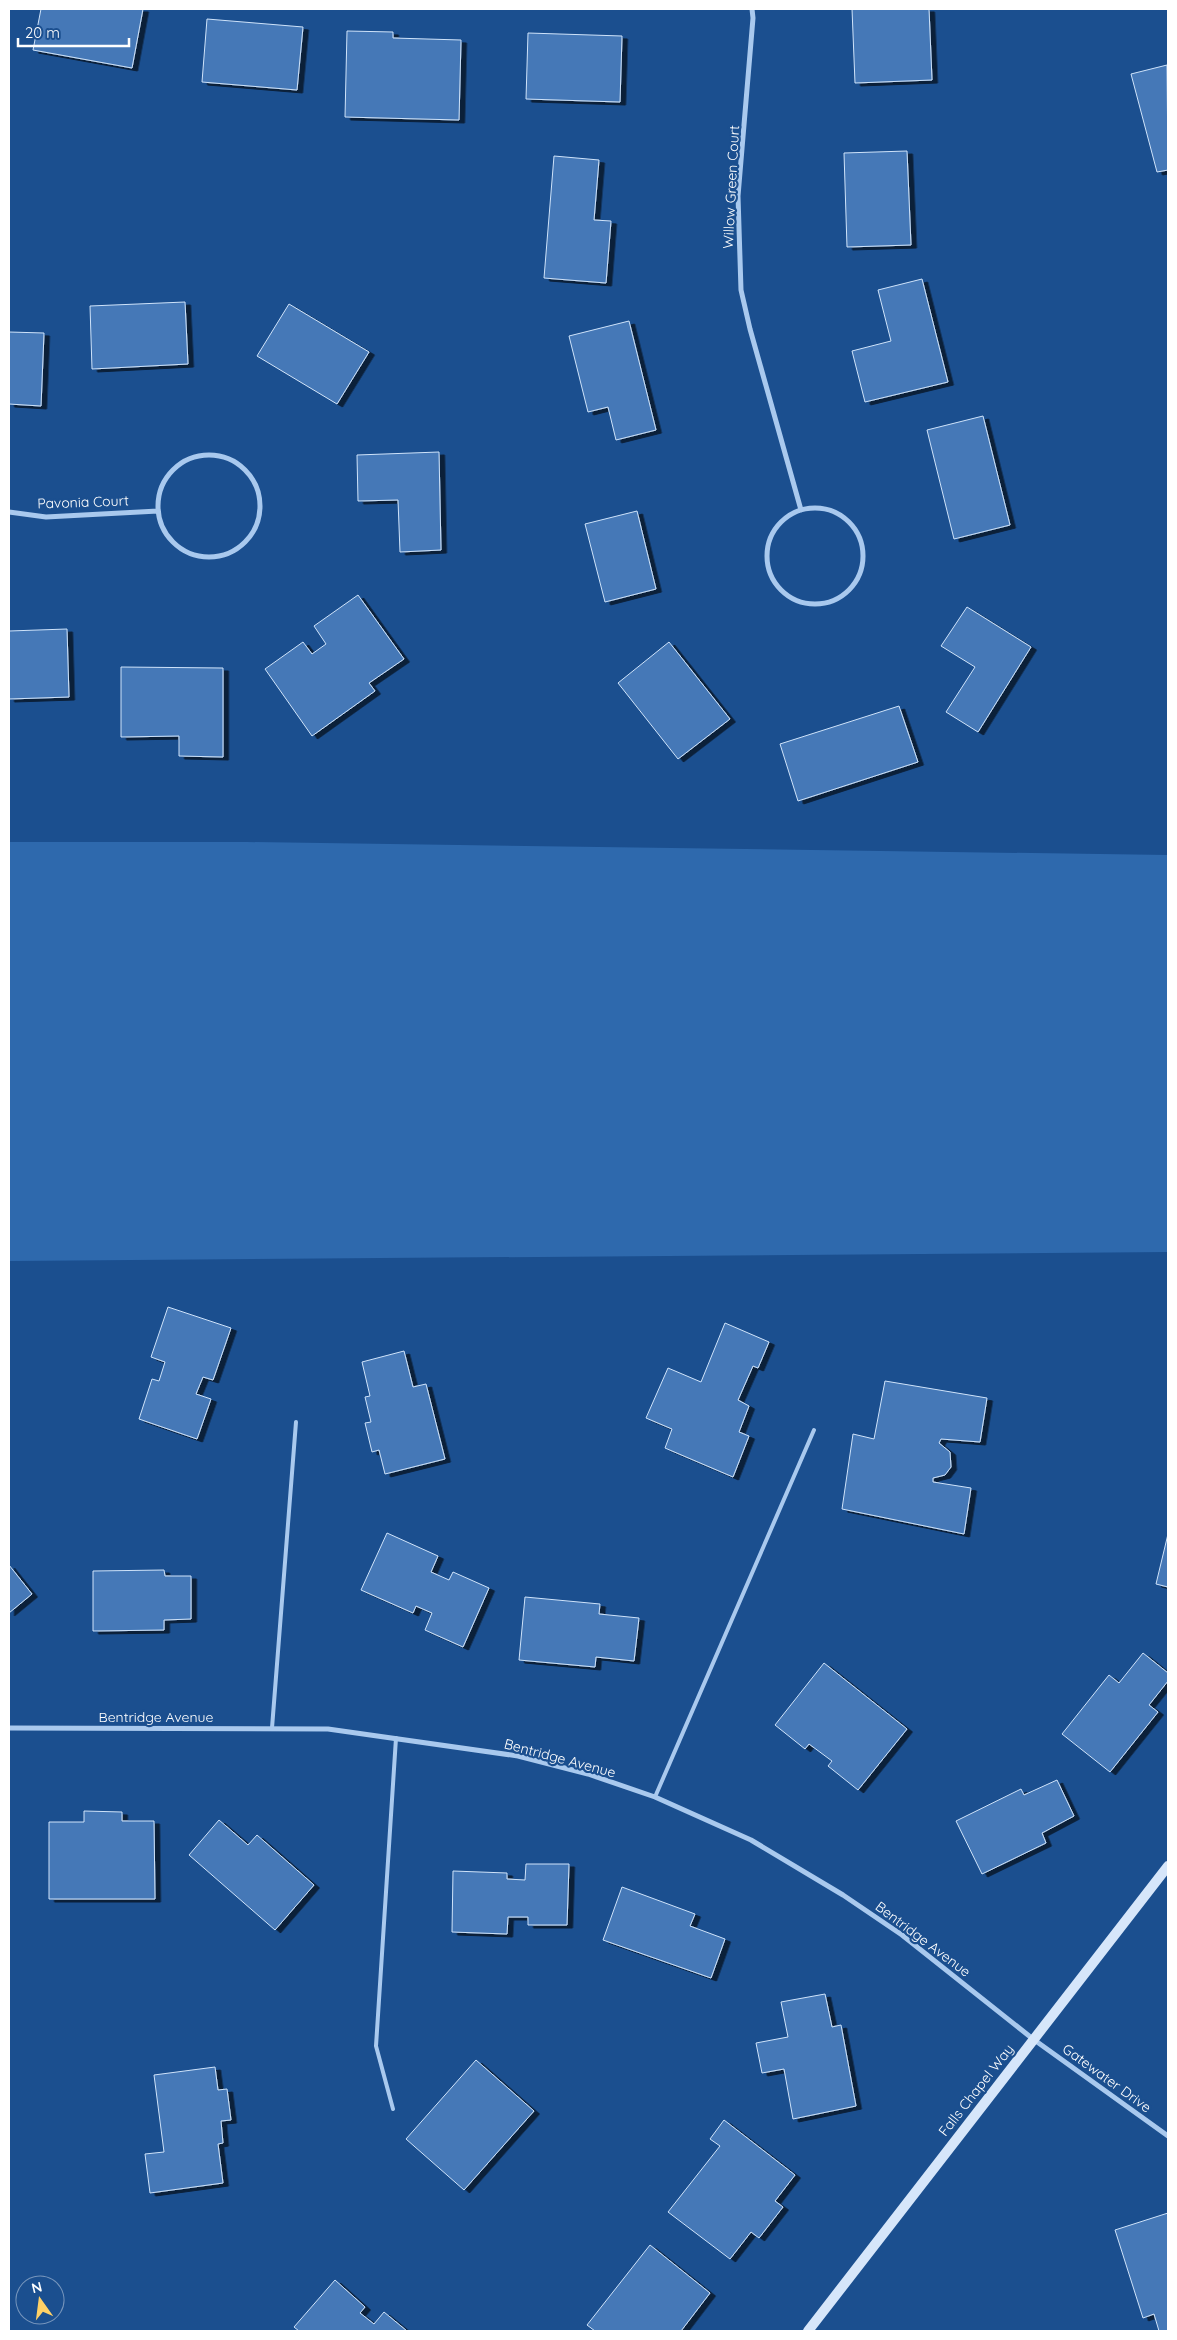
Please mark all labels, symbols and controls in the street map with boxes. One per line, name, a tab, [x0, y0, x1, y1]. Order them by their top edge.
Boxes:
scale bar	[18, 15, 129, 47]
text: 20 m	[25, 23, 60, 42]
street label: Willow Green Court	[719, 124, 743, 249]
street label: Pavonia Court	[37, 491, 129, 513]
street label: Bentridge Avenue	[99, 1708, 213, 1726]
street label: Bentridge Avenue	[502, 1734, 618, 1782]
street label: Bentridge Avenue	[872, 1897, 974, 1981]
street label: Falls Chapel Way	[934, 2040, 1018, 2140]
street label: Gatewater Drive	[1059, 2040, 1155, 2116]
north arrow	[15, 2275, 65, 2325]
text: N	[30, 2277, 44, 2297]

